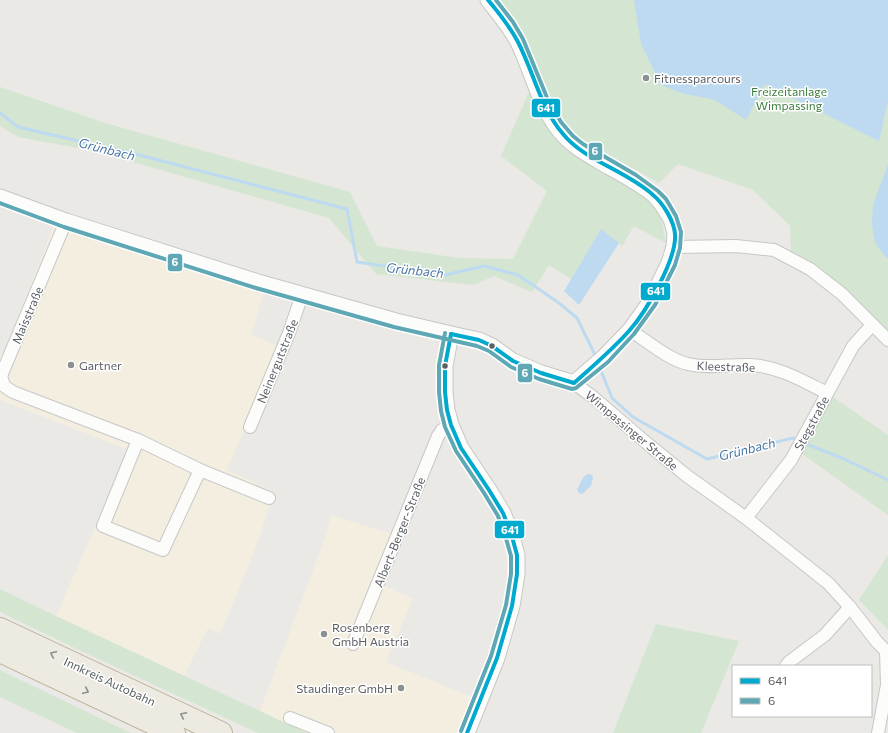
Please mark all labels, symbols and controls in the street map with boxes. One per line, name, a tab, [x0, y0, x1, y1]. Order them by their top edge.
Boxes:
place label: Fitnessparcours	[654, 71, 741, 85]
marker: Fitnessparcours	[641, 73, 651, 83]
park label: Freizeitanlage Wimpassing	[751, 84, 827, 112]
line badge: 641	[531, 98, 561, 118]
text: 641	[537, 101, 555, 114]
water label: Grünbach	[77, 134, 137, 164]
line badge: 6	[588, 142, 603, 161]
text: 6	[592, 144, 599, 157]
line badge: 6	[167, 253, 183, 272]
text: 6	[172, 255, 179, 268]
water label: Grünbach	[385, 259, 445, 281]
line badge: 641	[640, 282, 671, 301]
street label: Maisstraße	[9, 284, 45, 346]
text: 641	[647, 284, 665, 297]
street label: Neinergutstraße	[254, 317, 300, 405]
unlabelled marker	[487, 341, 497, 351]
place label: Gartner	[79, 358, 122, 372]
street label: Kleestraße	[696, 358, 756, 374]
marker: Gartner	[66, 360, 76, 370]
unlabelled marker	[440, 361, 450, 371]
line badge: 6	[517, 363, 533, 383]
text: 6	[522, 366, 529, 379]
street label: Wimpassinger Straße	[583, 387, 681, 473]
street label: Stegstraße	[791, 393, 831, 453]
water label: Grünbach	[717, 434, 777, 464]
street label: Albert-Berger-Straße	[371, 475, 427, 589]
line badge: 641	[494, 520, 525, 539]
text: 641	[501, 523, 519, 536]
place label: Rosenberg GmbH Austria	[332, 620, 409, 648]
marker: Rosenberg GmbH Austria	[319, 629, 329, 639]
one-way arrow	[49, 651, 57, 659]
street label: Innkreis Autobahn	[62, 654, 158, 708]
legend	[732, 665, 872, 717]
text: 641	[768, 673, 787, 687]
place label: Staudinger GmbH	[296, 681, 393, 695]
marker: Staudinger GmbH	[396, 683, 406, 693]
one-way arrow	[82, 686, 89, 694]
text: 6	[768, 693, 775, 707]
one-way arrow	[180, 712, 187, 720]

